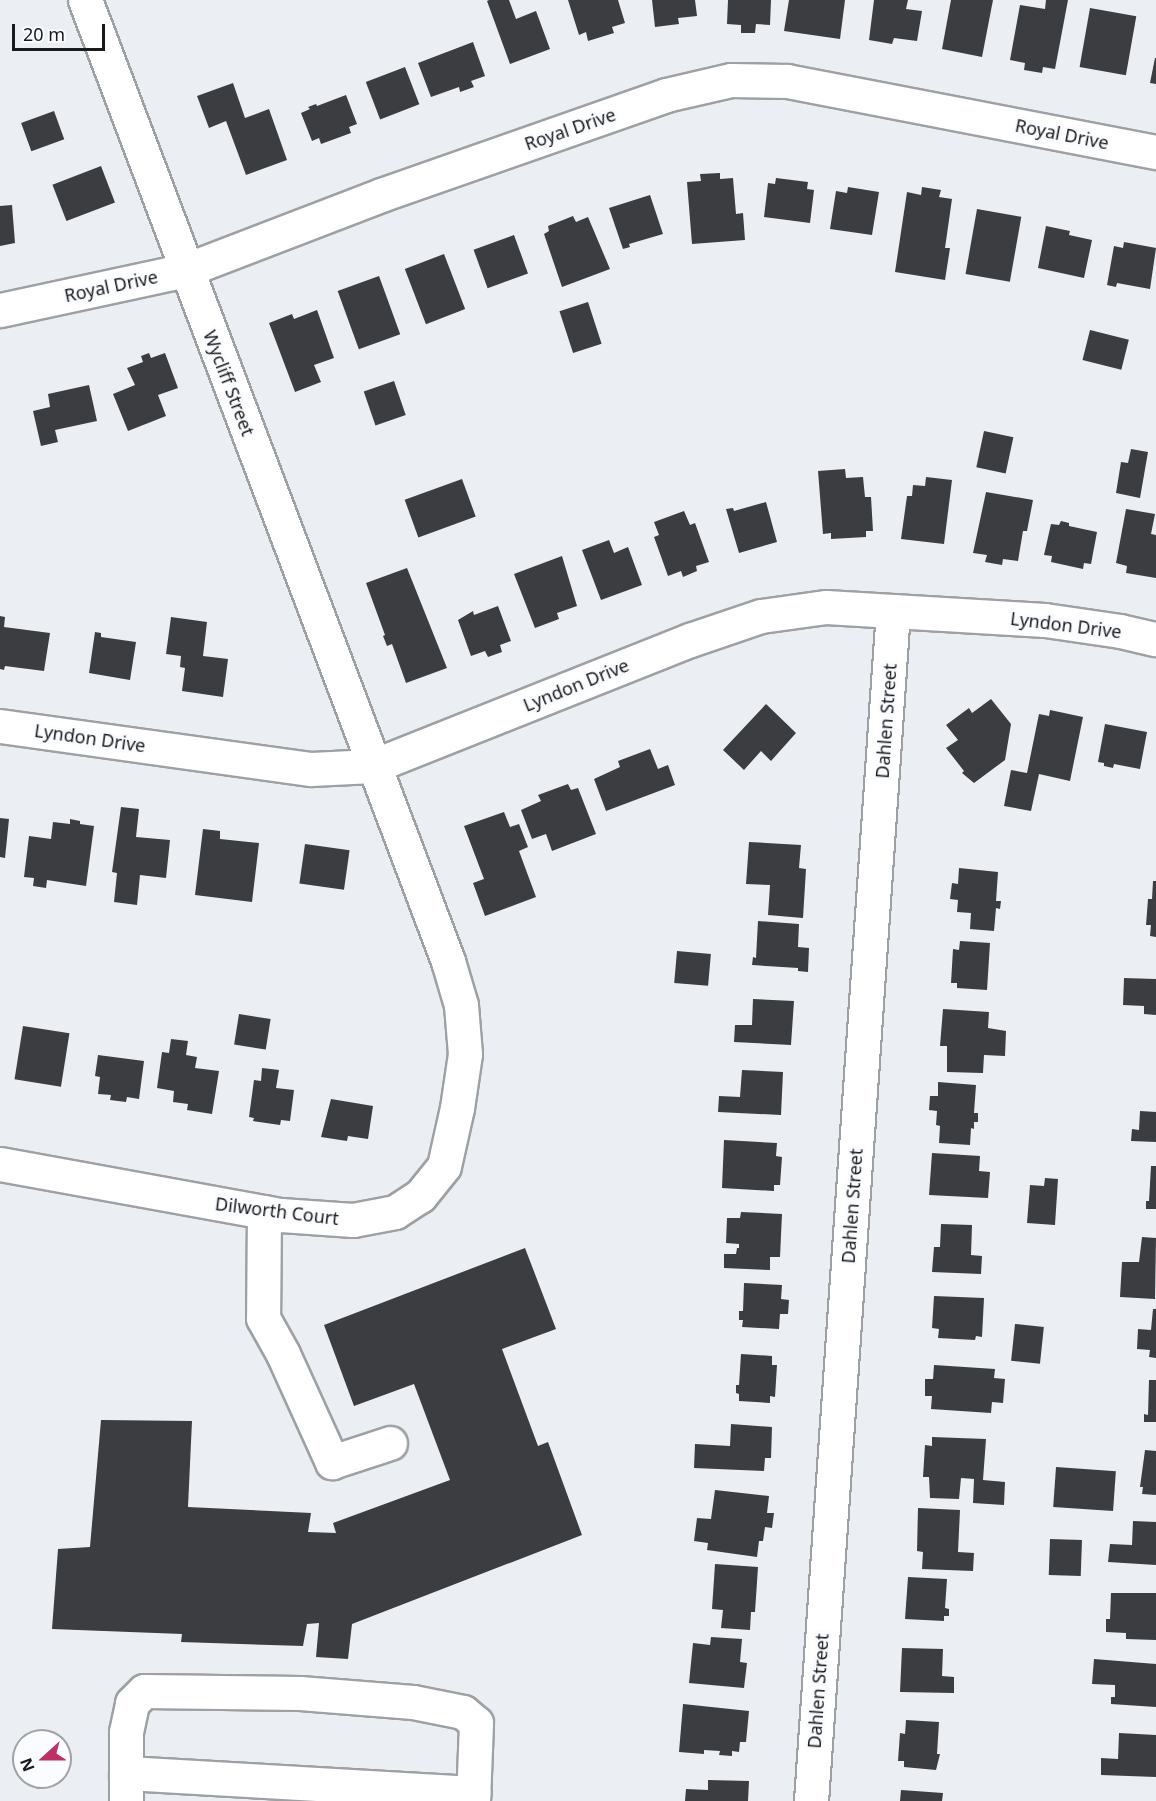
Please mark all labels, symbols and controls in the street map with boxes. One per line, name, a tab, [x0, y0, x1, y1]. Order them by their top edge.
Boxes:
scale bar	[15, 12, 108, 50]
text: 20 m	[23, 22, 65, 46]
street label: Royal Drive	[522, 103, 618, 155]
street label: Royal Drive	[1013, 114, 1111, 154]
street label: Royal Drive	[62, 266, 160, 306]
street label: Wycliff Street	[199, 327, 259, 439]
street label: Lyndon Drive	[1009, 607, 1123, 643]
street label: Lyndon Drive	[520, 654, 632, 716]
street label: Dahlen Street	[871, 663, 901, 779]
street label: Lyndon Drive	[33, 720, 147, 756]
street label: Dahlen Street	[837, 1148, 867, 1264]
street label: Dilworth Court	[214, 1193, 340, 1229]
street label: Dahlen Street	[803, 1633, 833, 1749]
north arrow	[12, 1729, 72, 1789]
text: N	[14, 1755, 40, 1775]

